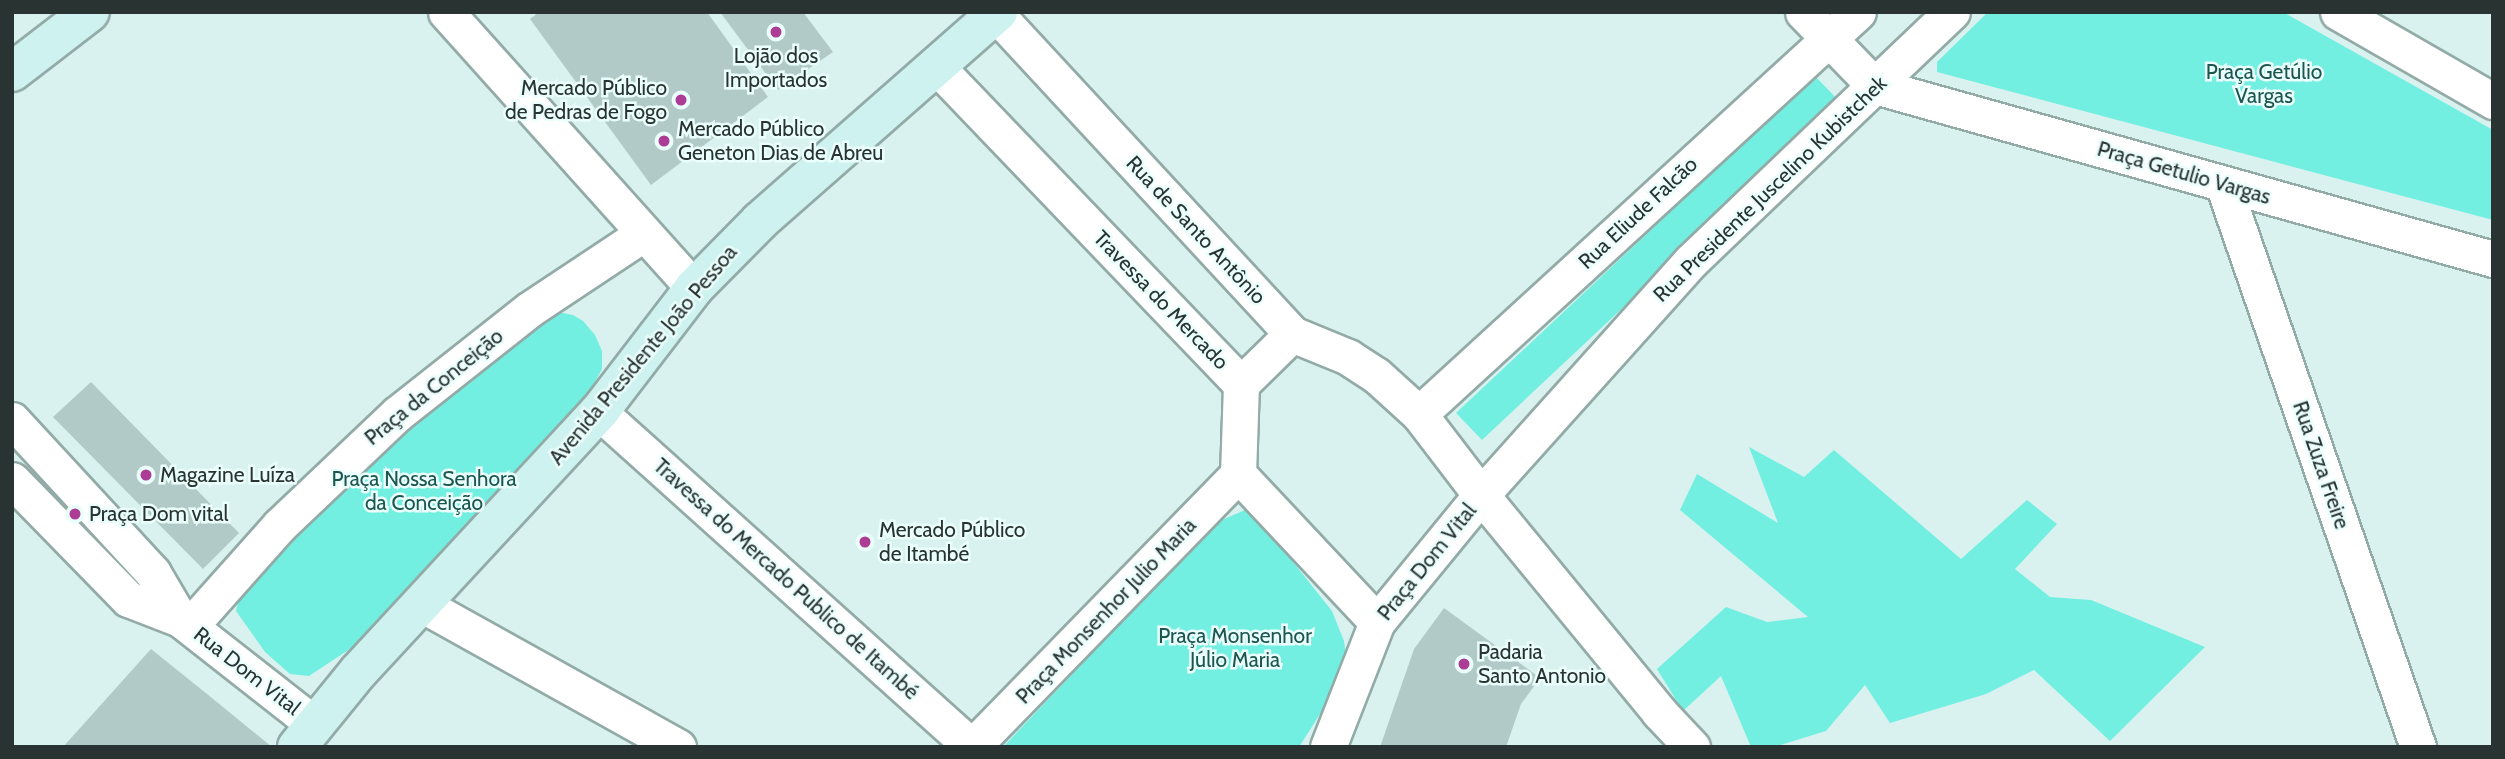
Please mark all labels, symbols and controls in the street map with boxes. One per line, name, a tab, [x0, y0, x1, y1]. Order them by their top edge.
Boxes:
marker: Lojão dos Importados	[768, 24, 784, 40]
place label: Lojão dos Importados	[725, 43, 827, 93]
park label: Praça Getúlio Vargas	[2206, 59, 2322, 109]
street label: Rua Presidente Juscelino Kubistchek	[1648, 71, 1892, 307]
place label: Mercado Público de Pedras de Fogo	[505, 75, 667, 125]
marker: Mercado Público de Pedras de Fogo	[673, 92, 689, 108]
place label: Mercado Público Geneton Dias de Abreu	[678, 116, 883, 166]
marker: Mercado Público Geneton Dias de Abreu	[656, 133, 672, 149]
street label: Praça Getulio Vargas	[2094, 136, 2274, 210]
street label: Rua de Santo Antônio	[1121, 151, 1271, 309]
street label: Rua Eliude Falcão	[1573, 152, 1703, 274]
street label: Travessa do Mercado	[1088, 225, 1234, 375]
street label: Avenida Presidente João Pessoa	[544, 240, 742, 470]
street label: Praça da Conceição	[360, 323, 508, 451]
street label: Rua Zuza Freire	[2287, 398, 2355, 532]
street label: Travessa do Mercado Publico de Itambé	[648, 453, 924, 705]
place label: Magazine Luíza	[160, 462, 295, 488]
park label: Praça Nossa Senhora da Conceição	[331, 466, 517, 516]
marker: Magazine Luíza	[138, 467, 154, 483]
street label: Praça Dom Vital	[1372, 499, 1482, 625]
place label: Praça Dom vital	[89, 501, 228, 527]
marker: Praça Dom vital	[67, 506, 83, 522]
street label: Praça Monsenhor Julio Maria	[1011, 513, 1201, 709]
place label: Mercado Público de Itambé	[879, 517, 1025, 567]
marker: Mercado Público de Itambé	[857, 534, 873, 550]
street label: Rua Dom Vital	[189, 622, 305, 720]
park label: Praça Monsenhor Júlio Maria	[1158, 623, 1312, 673]
place label: Padaria Santo Antonio	[1478, 639, 1606, 689]
marker: Padaria Santo Antonio	[1456, 656, 1472, 672]

